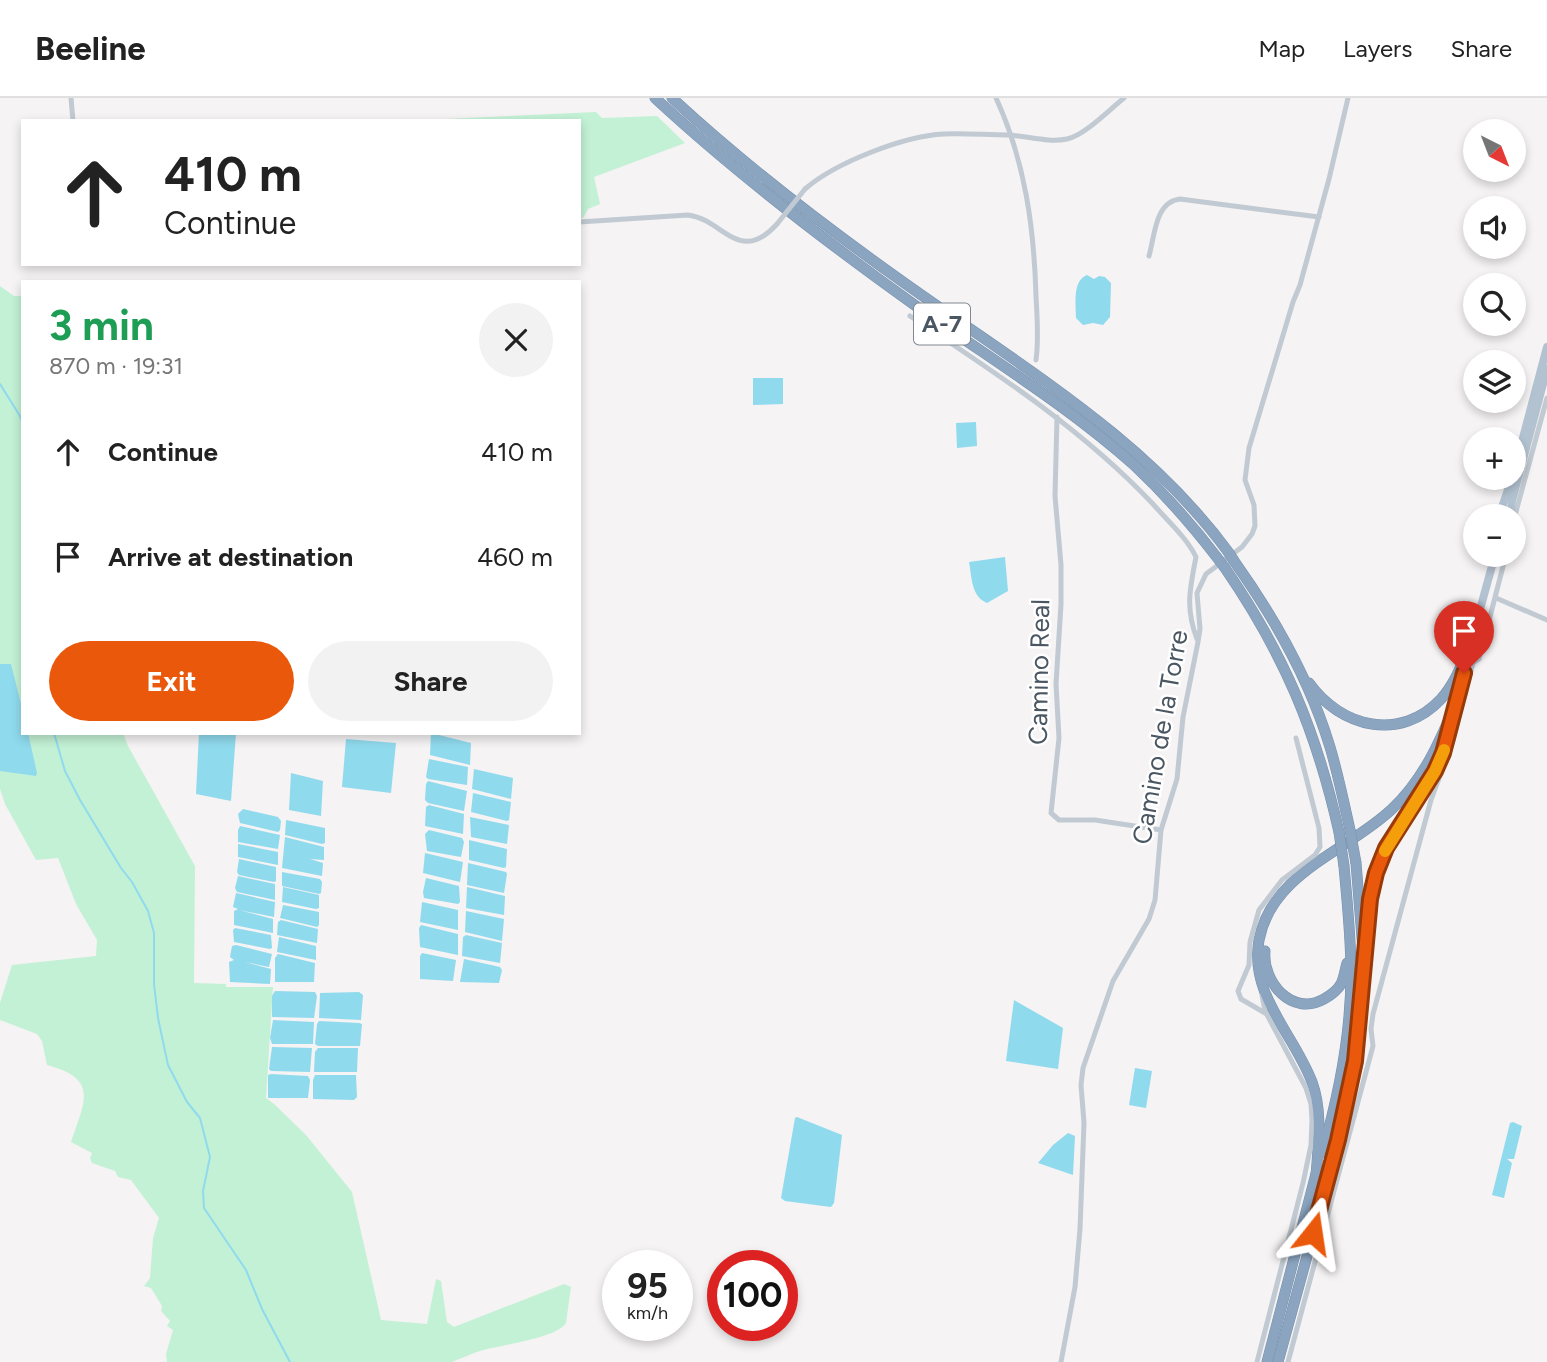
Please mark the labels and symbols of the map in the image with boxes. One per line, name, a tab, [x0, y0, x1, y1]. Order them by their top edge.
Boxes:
north arrow	[1463, 119, 1526, 182]
road number: A-7	[914, 304, 970, 344]
street label: Camino Real	[1022, 599, 1056, 745]
pin	[1434, 601, 1494, 673]
street label: Camino de la Torre	[1125, 627, 1195, 847]
position arrow	[1276, 1196, 1350, 1270]
speed limit sign: 100	[707, 1250, 798, 1341]

